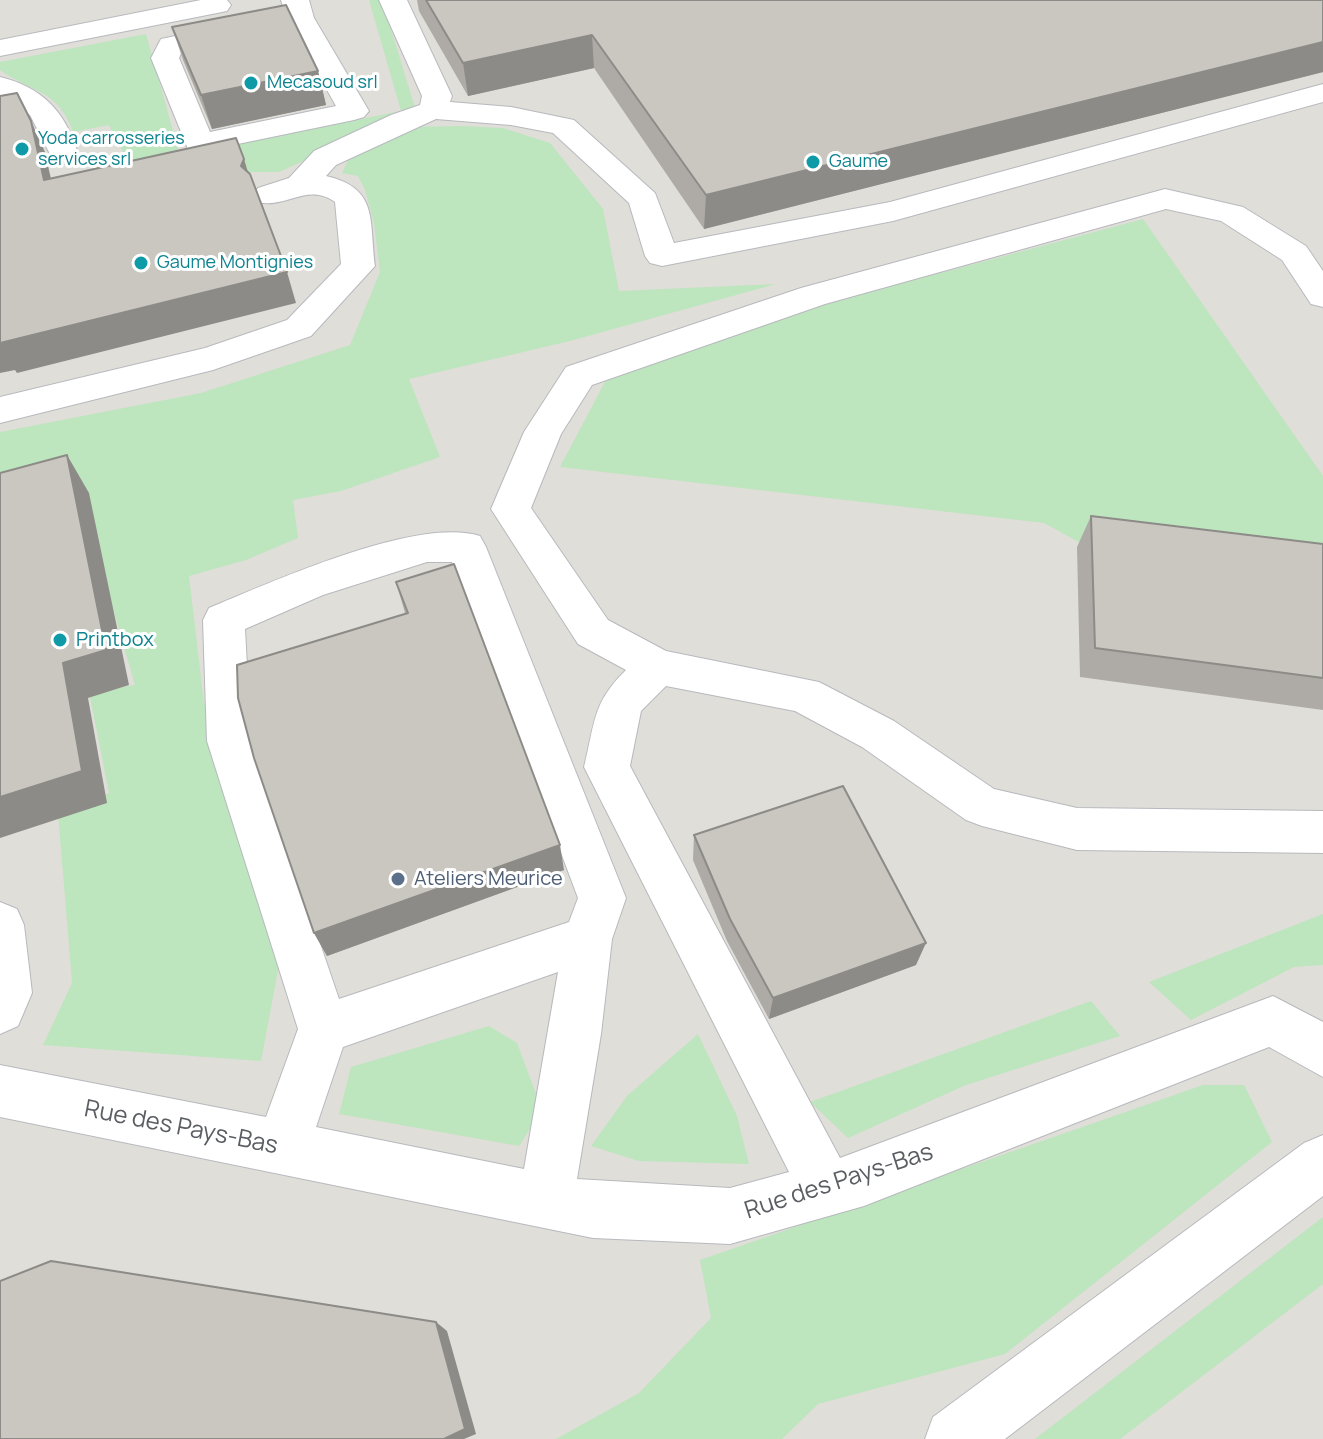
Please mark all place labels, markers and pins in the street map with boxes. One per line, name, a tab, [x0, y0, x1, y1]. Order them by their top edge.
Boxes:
place label: Mecasoud srl	[267, 72, 378, 94]
marker: Mecasoud srl	[242, 74, 260, 92]
place label: Yoda carrosseries services srl	[38, 128, 185, 170]
marker: Yoda carrosseries services srl	[13, 140, 31, 158]
place label: Gaume	[829, 151, 888, 173]
marker: Gaume	[804, 153, 822, 171]
place label: Gaume Montignies	[157, 252, 313, 274]
marker: Gaume Montignies	[132, 254, 150, 272]
place label: Printbox	[76, 628, 154, 652]
marker: Printbox	[51, 631, 69, 649]
place label: Ateliers Meurice	[414, 867, 563, 891]
marker: Ateliers Meurice	[389, 870, 407, 888]

